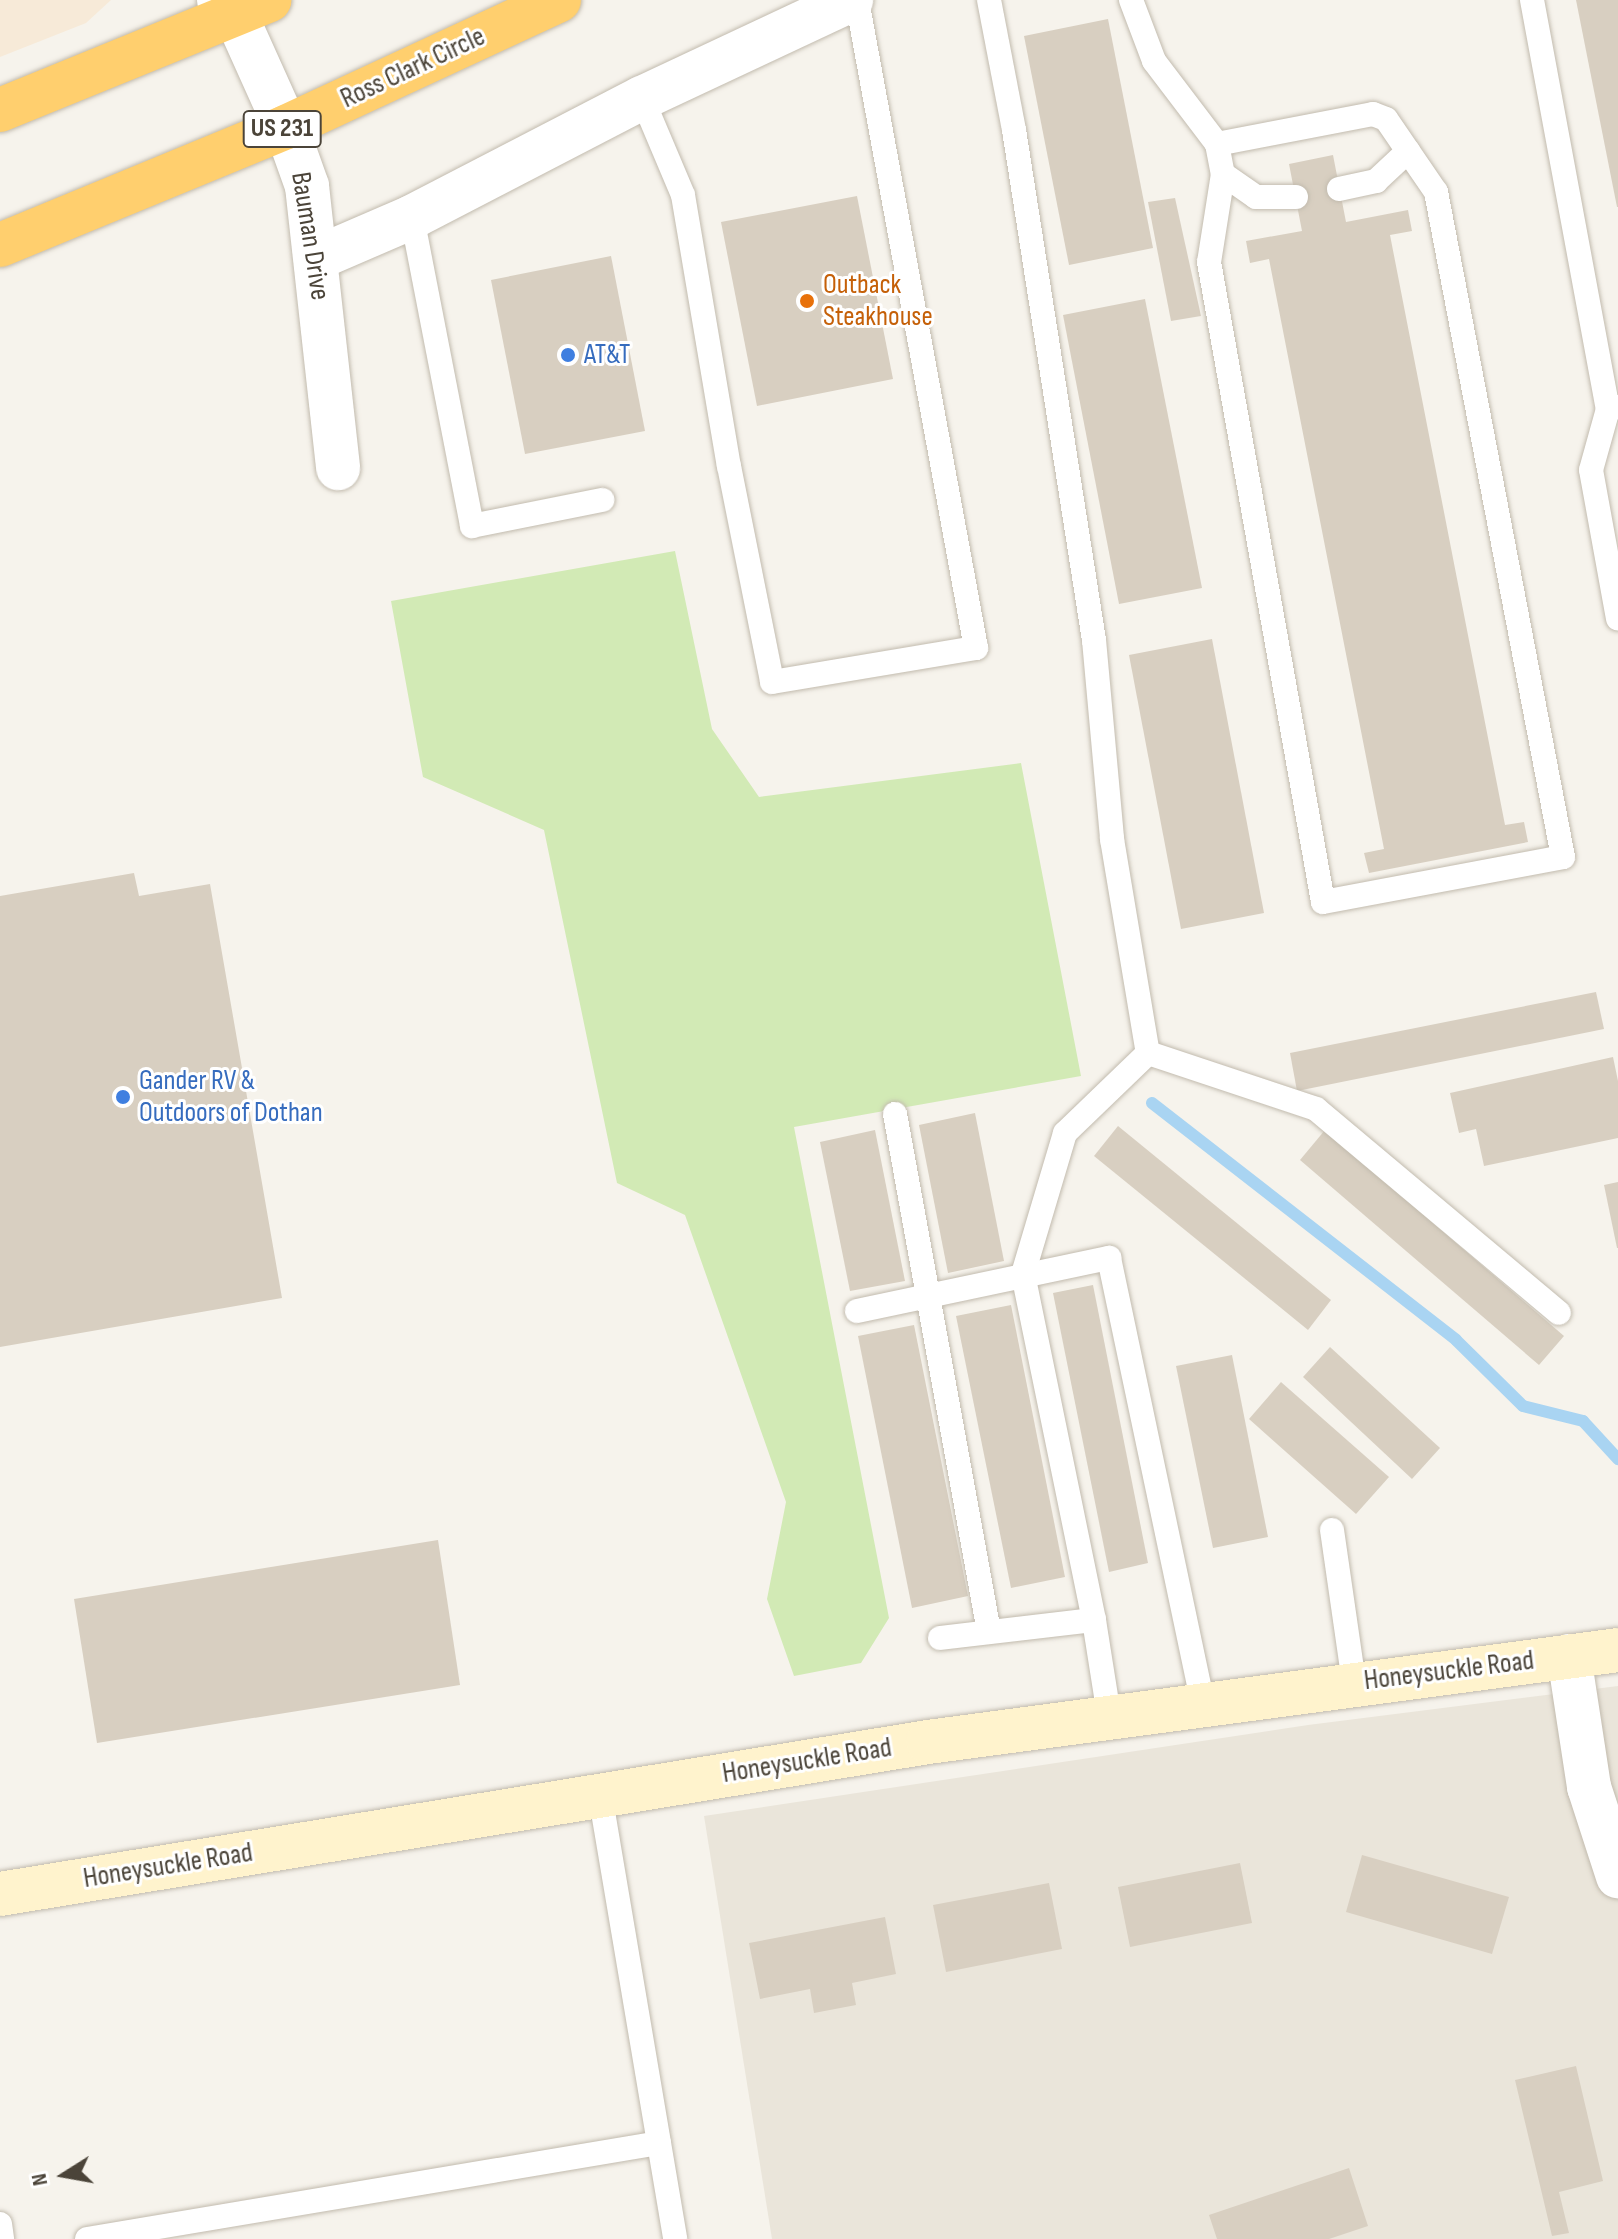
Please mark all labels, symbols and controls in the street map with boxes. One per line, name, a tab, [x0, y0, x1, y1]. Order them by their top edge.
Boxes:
street label: Ross Clark Circle	[336, 20, 490, 116]
road number: US 231	[242, 107, 322, 151]
street label: Bauman Drive	[283, 170, 337, 302]
place label: Outback Steakhouse	[823, 268, 933, 334]
marker: Outback Steakhouse	[798, 292, 816, 310]
place label: AT&T	[584, 338, 630, 372]
marker: AT&T	[559, 346, 577, 364]
place label: Gander RV & Outdoors of Dothan	[139, 1064, 323, 1130]
marker: Gander RV & Outdoors of Dothan	[114, 1088, 132, 1106]
street label: Honeysuckle Road	[1362, 1644, 1536, 1698]
street label: Honeysuckle Road	[720, 1731, 894, 1791]
street label: Honeysuckle Road	[81, 1836, 255, 1896]
north arrow	[24, 2135, 104, 2215]
text: N	[26, 2171, 54, 2188]

